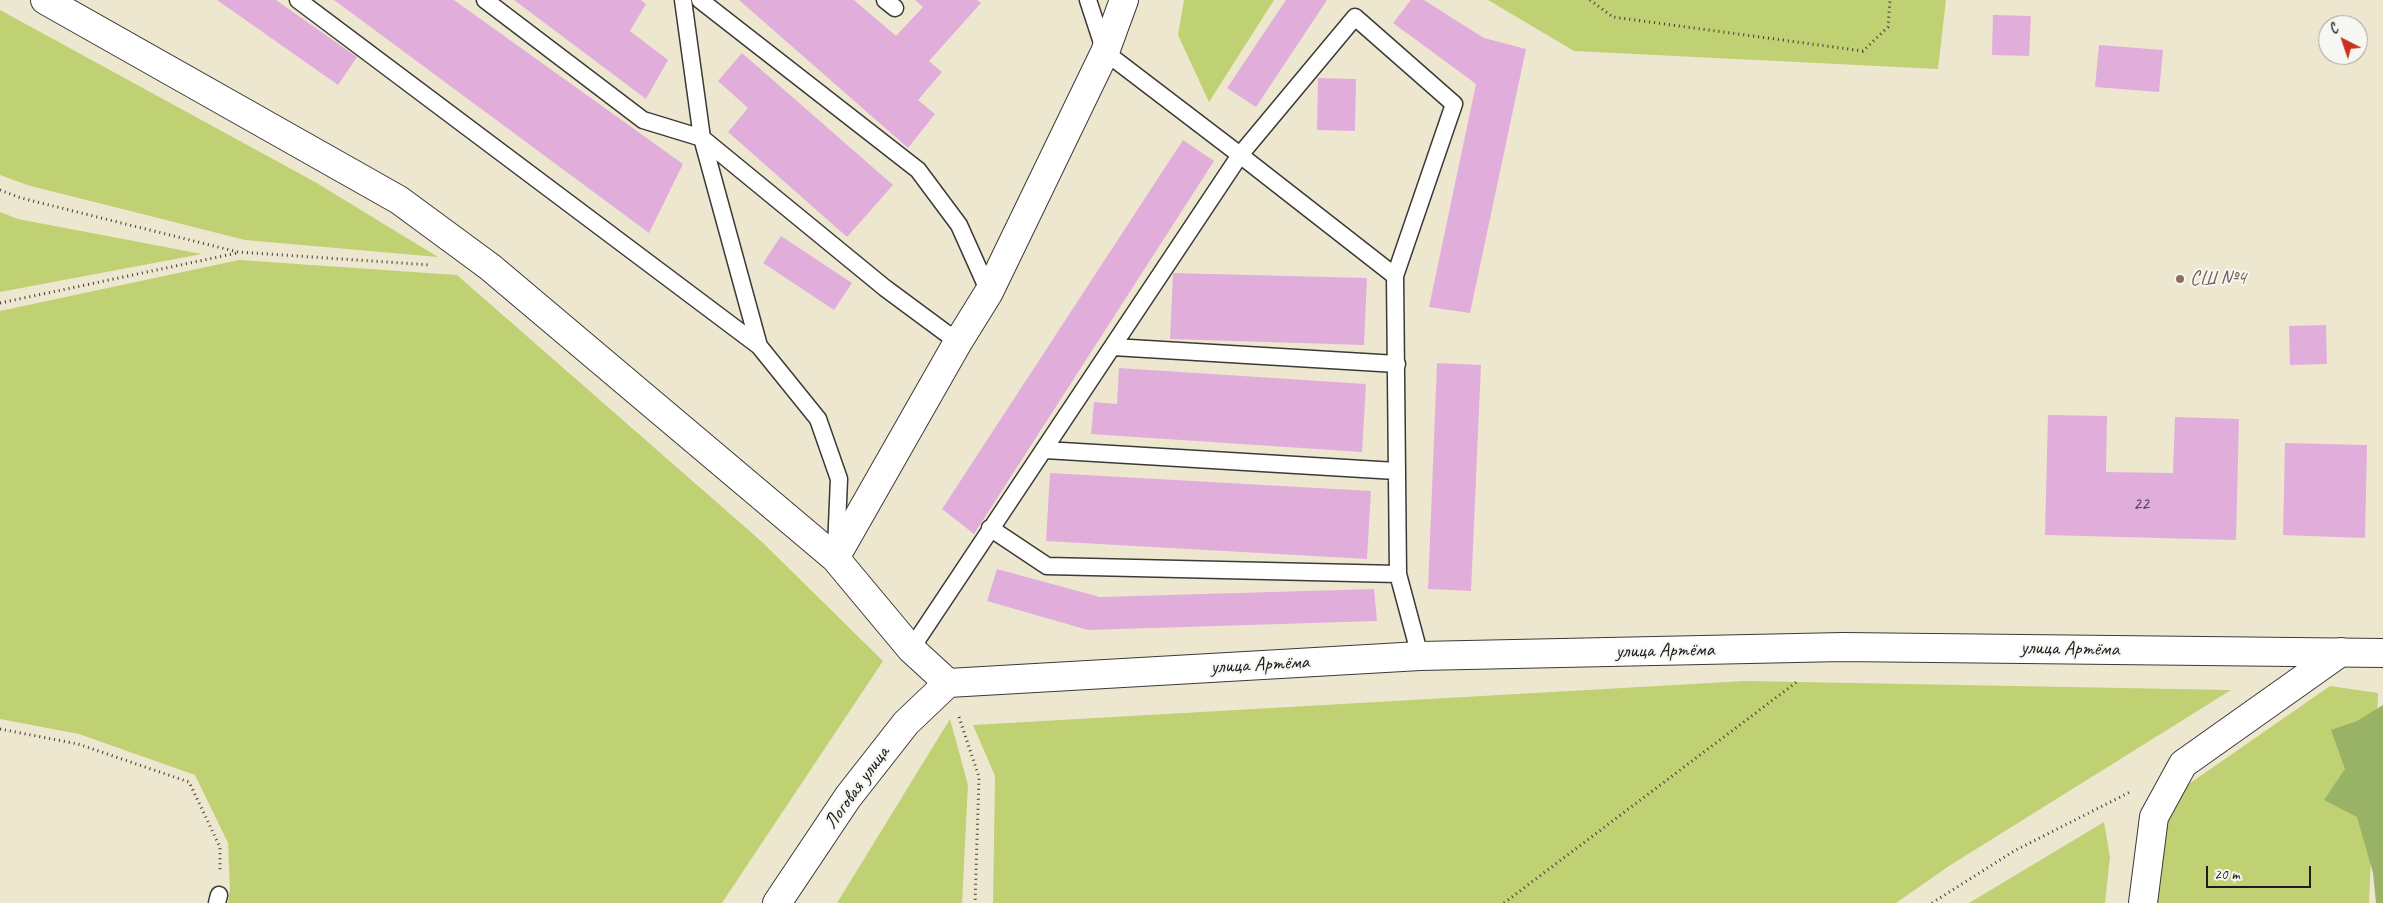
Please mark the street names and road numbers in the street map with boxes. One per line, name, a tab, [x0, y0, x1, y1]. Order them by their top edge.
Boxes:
street label: улица Артёма	[2020, 636, 2120, 662]
street label: улица Артёма	[1615, 638, 1715, 664]
street label: улица Артёма	[1210, 650, 1310, 680]
street label: Логовая улица	[819, 742, 895, 834]

